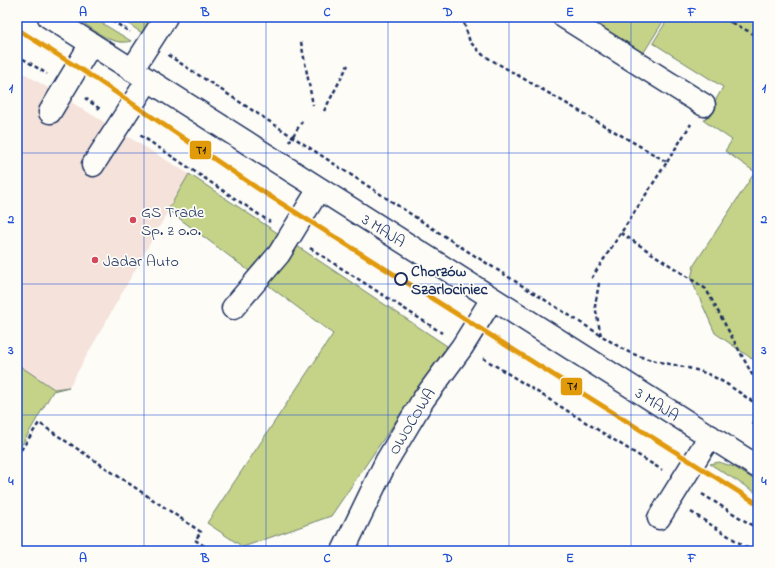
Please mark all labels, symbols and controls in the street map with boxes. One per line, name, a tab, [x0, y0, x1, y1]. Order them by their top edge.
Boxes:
text: A	[79, 3, 87, 22]
text: B	[200, 3, 210, 22]
text: C	[323, 3, 331, 22]
text: D	[442, 3, 453, 22]
text: E	[566, 3, 574, 22]
text: F	[687, 3, 697, 22]
text: 1	[9, 79, 14, 98]
text: 1	[762, 79, 767, 98]
line badge: T1	[189, 140, 212, 160]
text: T1	[196, 143, 206, 159]
place label: GS Trade Sp. z o.o.	[141, 201, 205, 243]
street label: 3 MAJA	[356, 208, 410, 254]
text: 2	[7, 210, 15, 229]
text: 2	[760, 210, 768, 229]
marker: GS Trade Sp. z o.o.	[128, 215, 138, 225]
place label: Jadar Auto	[103, 250, 179, 274]
marker: Jadar Auto	[90, 255, 100, 265]
place label: Chorzów Szarlociniec	[411, 260, 489, 302]
marker: Chorzów Szarlociniec	[394, 272, 408, 286]
text: 3	[7, 341, 14, 360]
text: 3	[760, 341, 767, 360]
line badge: T1	[560, 377, 583, 396]
text: T1	[567, 379, 577, 395]
street label: 3 MAJA	[630, 382, 683, 428]
street label: OWOCOWA	[383, 383, 442, 460]
text: 4	[7, 472, 14, 491]
text: 4	[760, 472, 767, 491]
text: A	[79, 549, 87, 568]
text: B	[200, 549, 210, 568]
text: C	[323, 549, 331, 568]
text: D	[442, 549, 453, 568]
text: E	[566, 549, 574, 568]
text: F	[687, 549, 697, 568]

